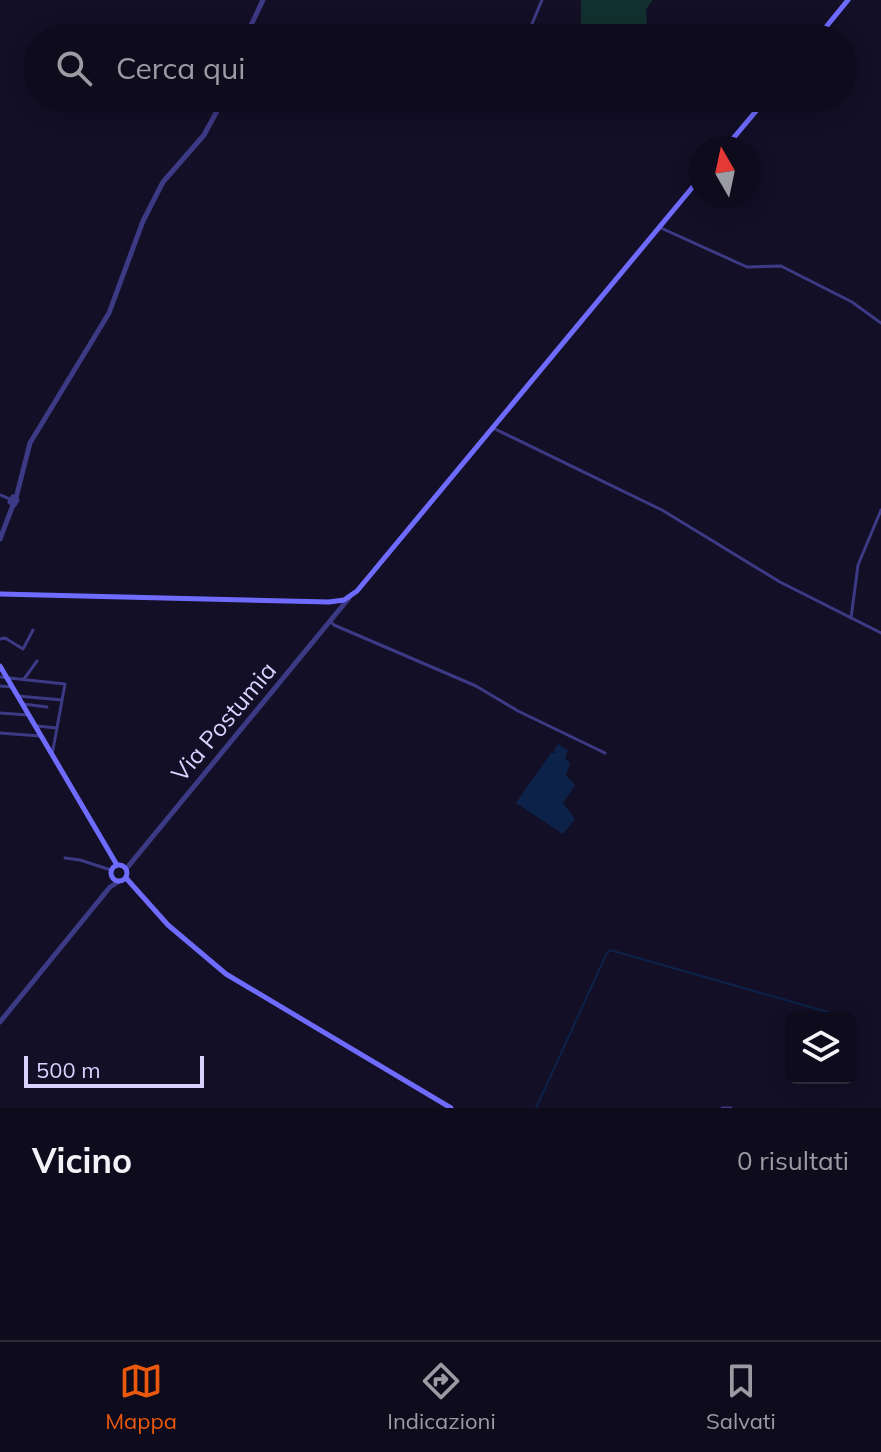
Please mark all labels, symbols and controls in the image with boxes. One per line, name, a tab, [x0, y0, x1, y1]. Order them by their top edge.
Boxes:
search box	[24, 24, 857, 112]
icon: search	[52, 46, 96, 90]
text: Cerca qui	[116, 49, 246, 87]
north arrow	[689, 136, 761, 208]
street label: Via Postumia	[164, 655, 282, 787]
map controls	[785, 1012, 857, 1084]
button: layers	[785, 1012, 857, 1084]
scale bar	[24, 1052, 204, 1088]
text: 500 m	[36, 1056, 101, 1084]
text: Vicino	[32, 1139, 132, 1182]
text: 0 risultati	[737, 1144, 849, 1177]
tab: Mappa	[105, 1359, 177, 1435]
tab: Indicazioni	[387, 1359, 496, 1435]
tab: Salvati	[706, 1359, 776, 1435]

